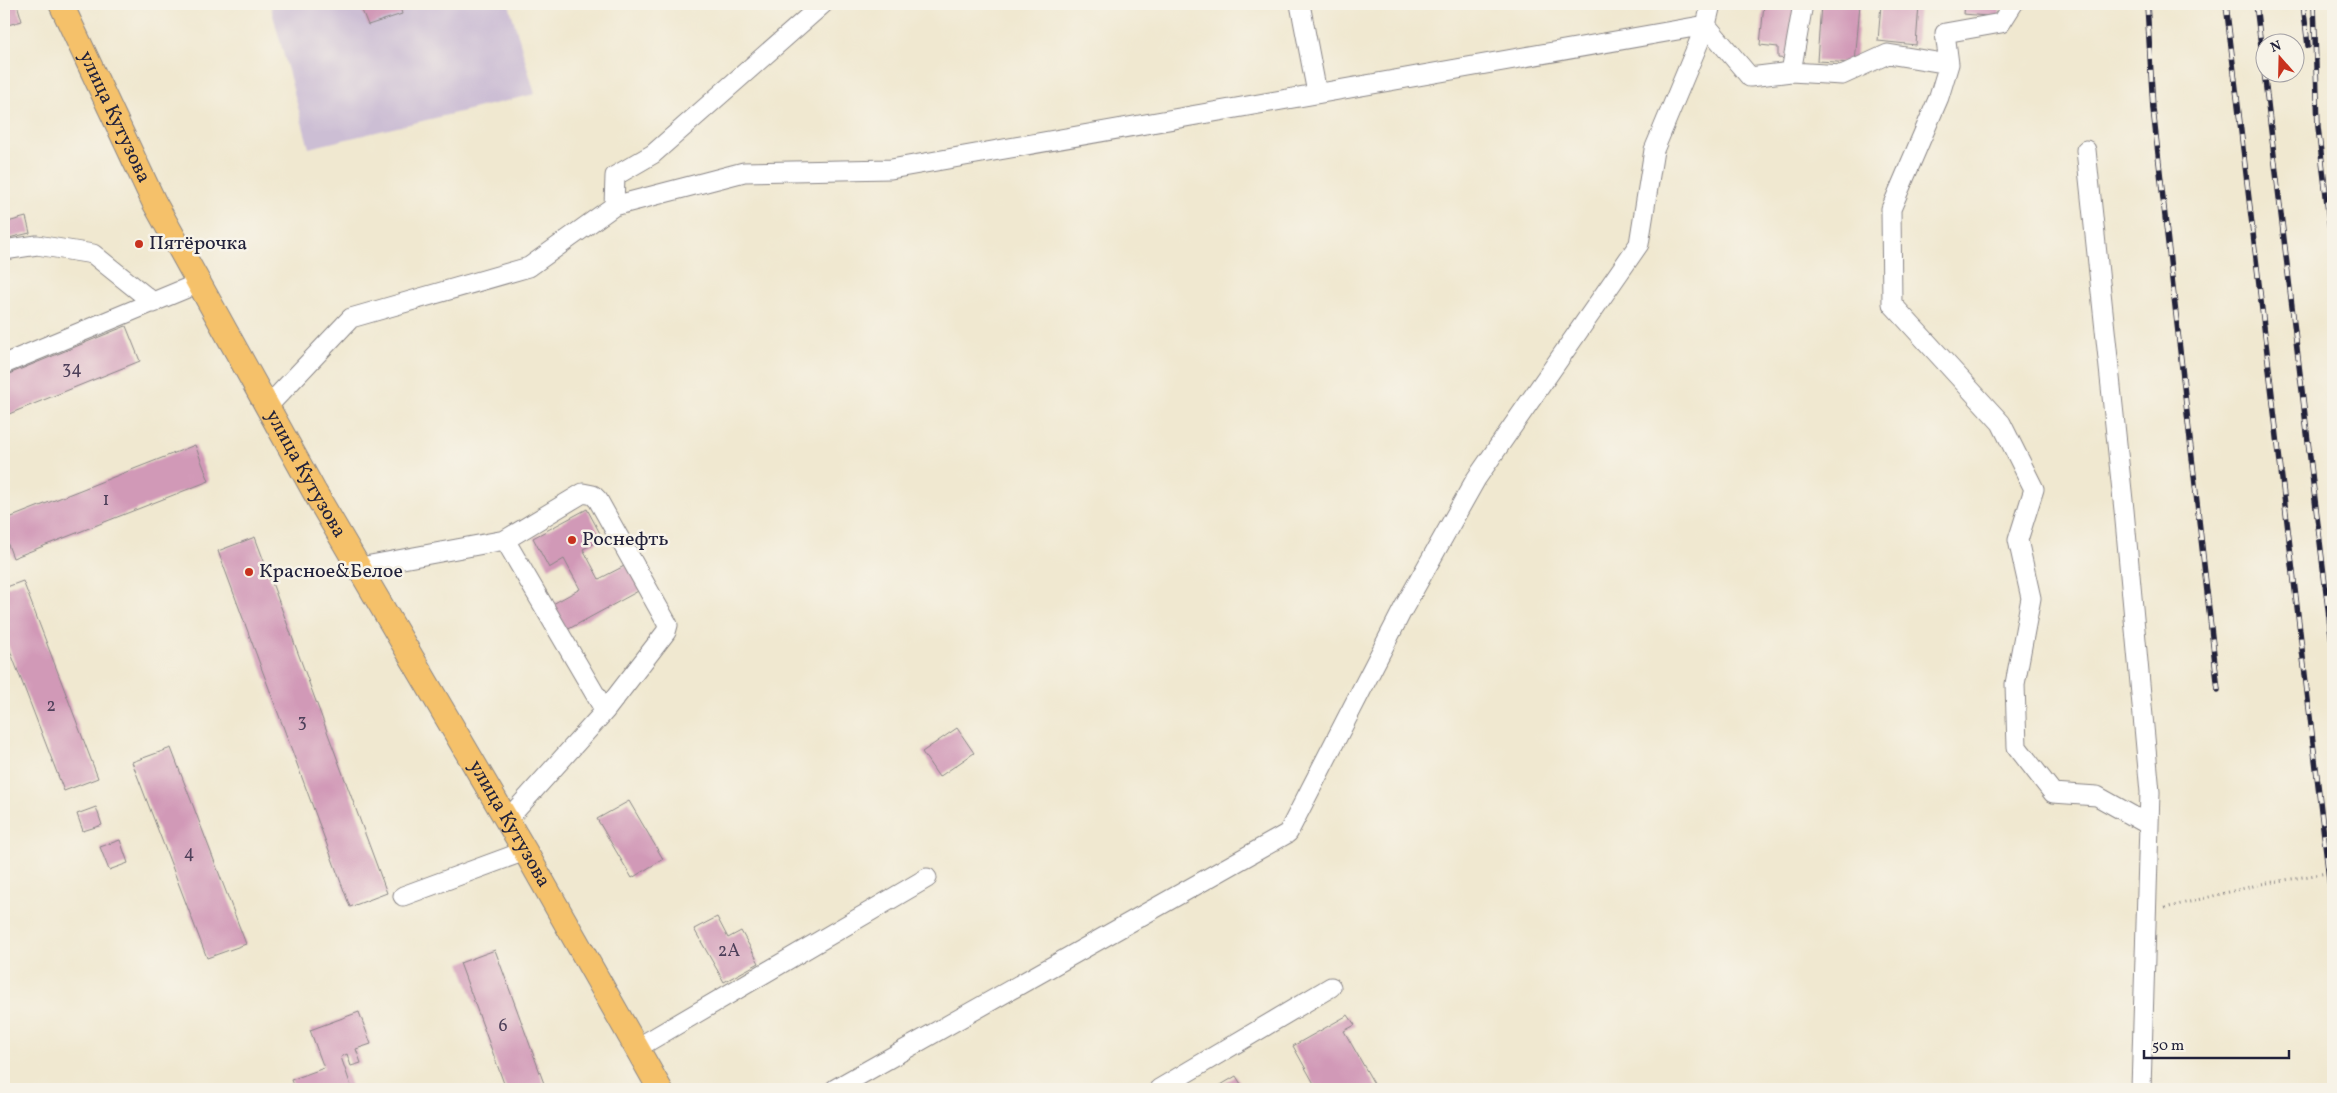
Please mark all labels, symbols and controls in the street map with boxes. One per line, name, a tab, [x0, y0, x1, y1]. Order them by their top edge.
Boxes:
north arrow	[2254, 32, 2304, 82]
text: N	[2268, 37, 2284, 58]
street label: улица Кутузова	[71, 46, 157, 188]
place label: Пятёрочка	[149, 230, 247, 258]
marker: Пятёрочка	[133, 238, 145, 250]
house number: 34	[62, 357, 82, 382]
street label: улица Кутузова	[258, 405, 353, 543]
house number: 1	[103, 488, 109, 513]
place label: Роснефть	[582, 526, 668, 554]
marker: Роснефть	[566, 534, 578, 546]
place label: Красное&Белое	[259, 558, 403, 586]
marker: Красное&Белое	[243, 566, 255, 578]
house number: 2	[46, 694, 56, 719]
house number: 3	[297, 710, 307, 735]
street label: улица Кутузова	[461, 755, 557, 893]
house number: 4	[184, 841, 194, 866]
house number: 2А	[718, 939, 740, 964]
house number: 6	[498, 1014, 508, 1039]
scale bar	[2144, 1028, 2290, 1060]
text: 50 m	[2152, 1036, 2184, 1057]

